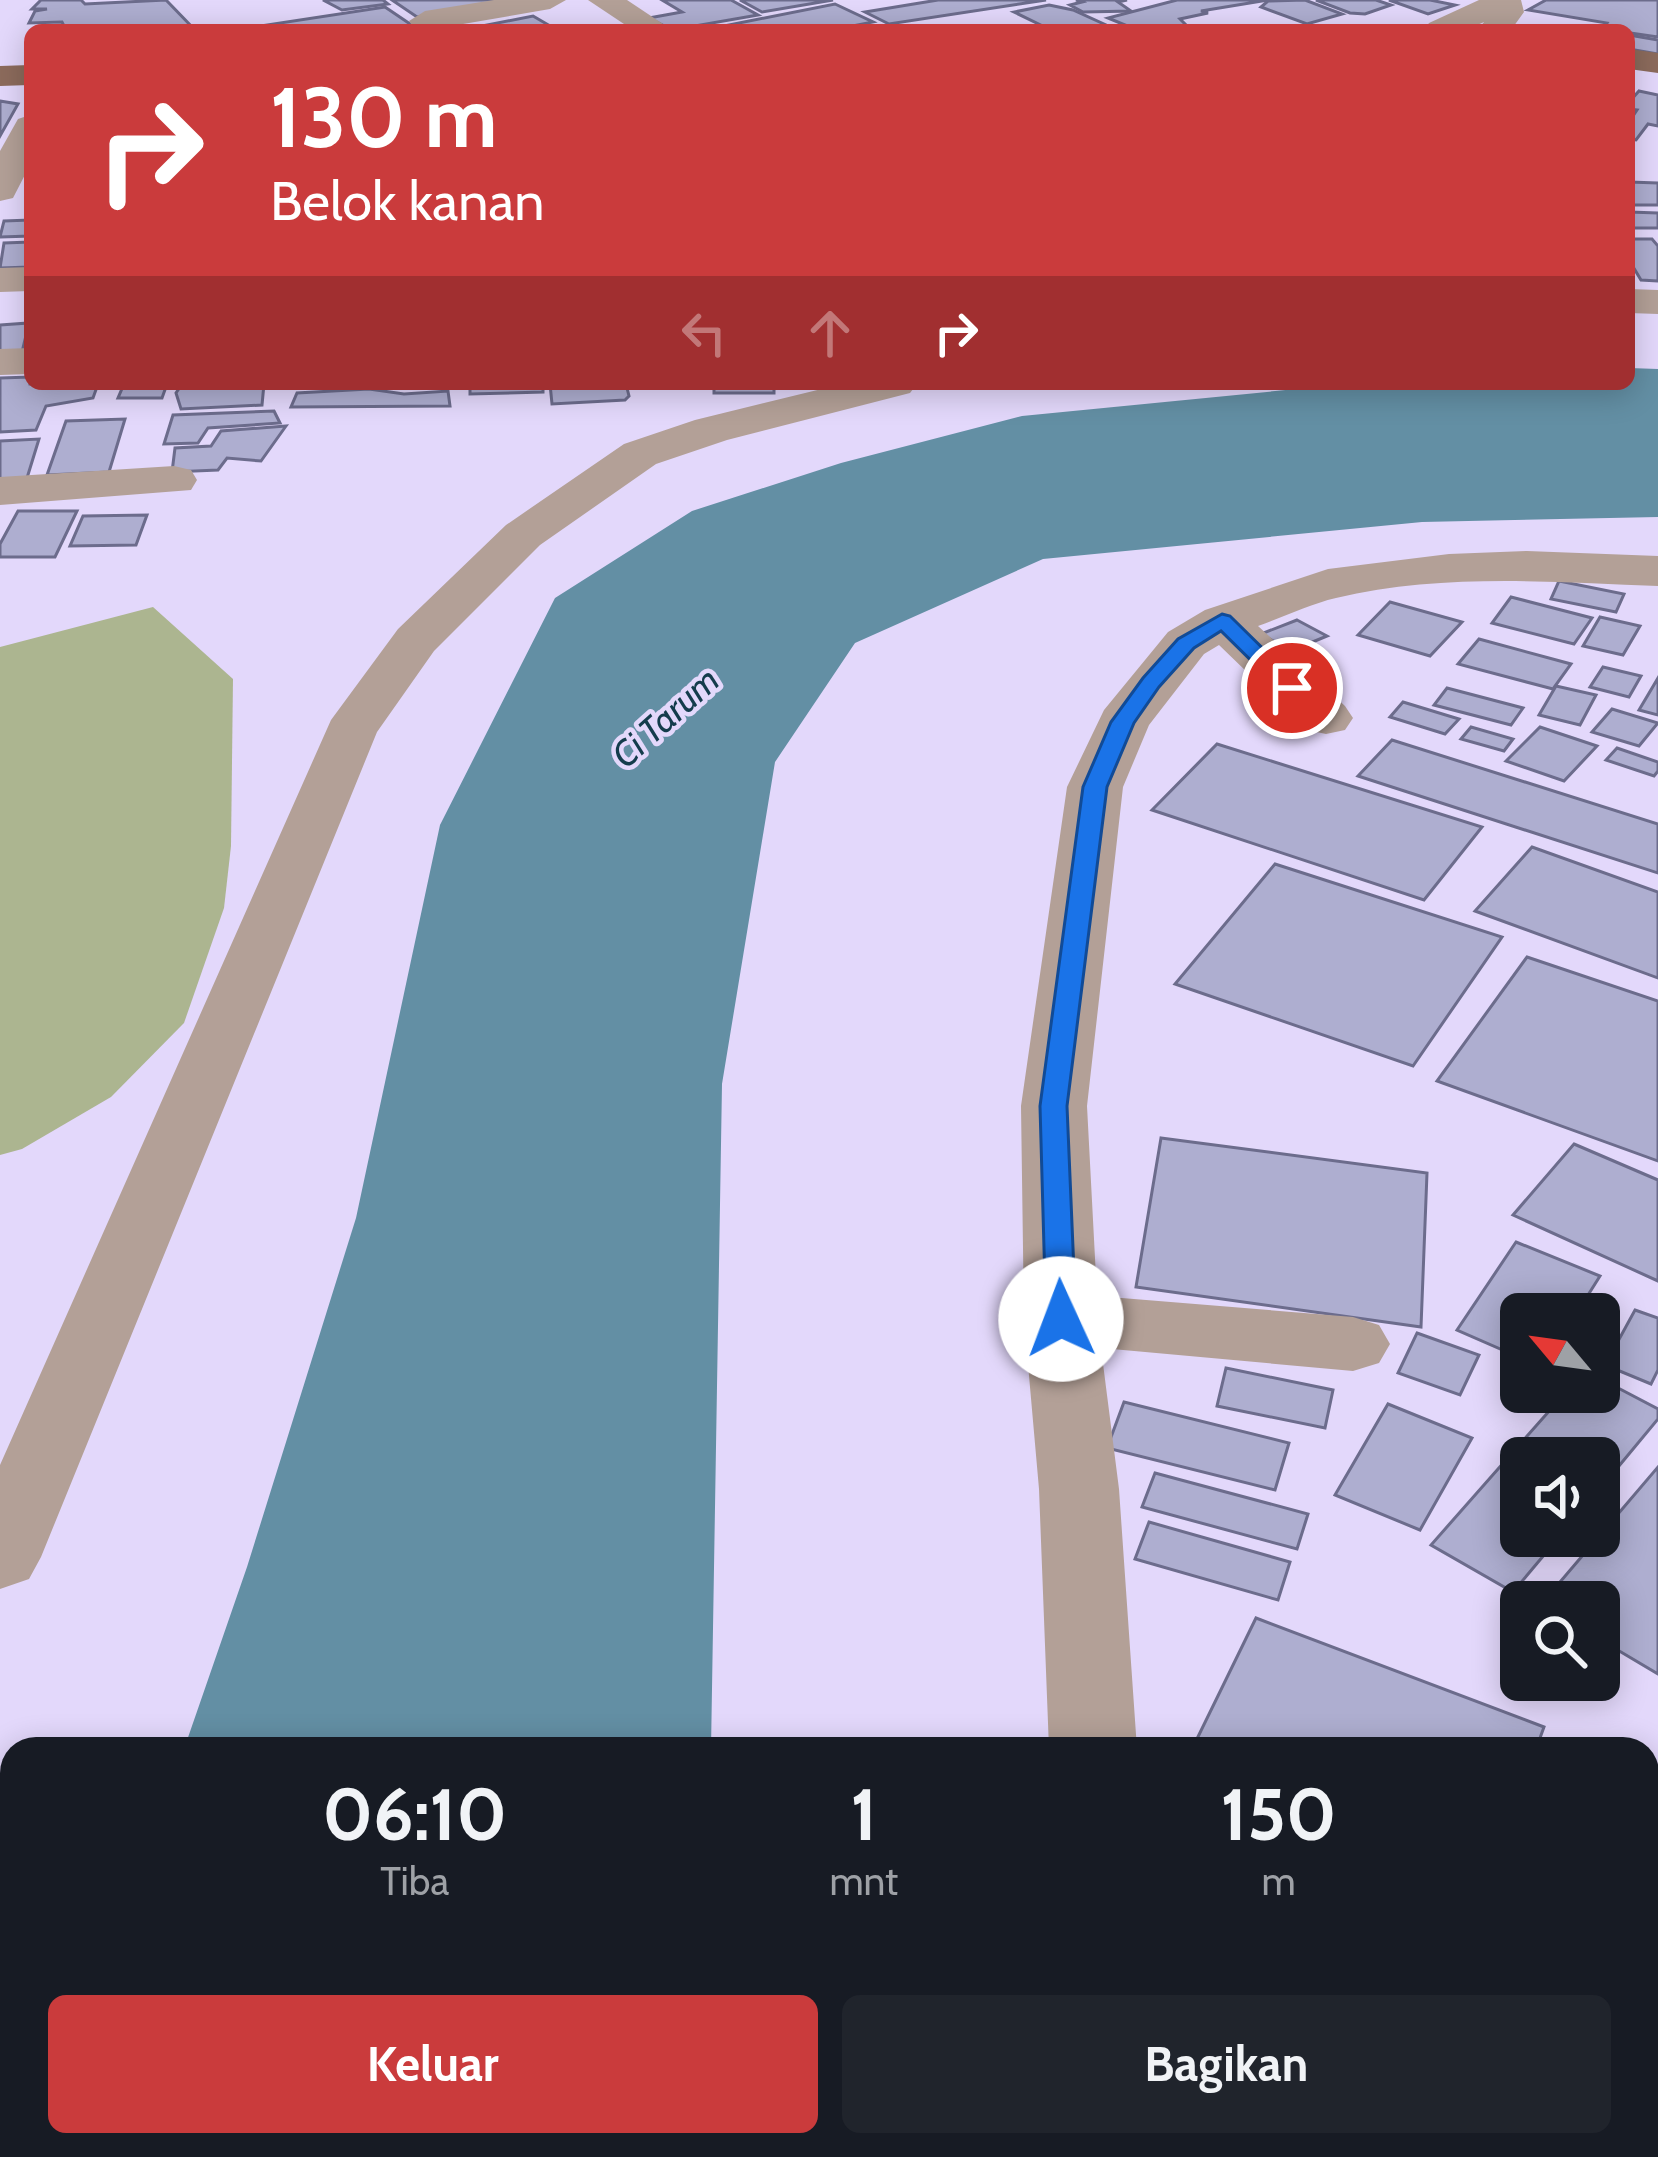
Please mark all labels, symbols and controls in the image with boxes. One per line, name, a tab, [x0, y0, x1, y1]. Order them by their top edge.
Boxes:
text: 130 m	[270, 66, 497, 168]
icon: right	[72, 72, 228, 228]
text: Belok kanan	[270, 168, 545, 234]
icon: left	[671, 300, 737, 366]
icon: ahead	[797, 300, 863, 366]
icon: right	[923, 300, 989, 366]
pin	[1241, 637, 1343, 739]
icon: arrive	[1259, 655, 1325, 721]
water label: Ci Tarum	[602, 657, 728, 777]
position arrow	[998, 1256, 1124, 1382]
north arrow	[1500, 1293, 1620, 1413]
map controls	[1500, 1293, 1620, 1701]
button: sound	[1500, 1437, 1620, 1557]
button: search	[1500, 1581, 1620, 1701]
text: 06:10	[322, 1771, 507, 1858]
text: 1	[851, 1771, 877, 1858]
text: 150	[1221, 1771, 1337, 1858]
text: Tiba	[380, 1857, 449, 1905]
text: mnt	[829, 1857, 898, 1905]
text: m	[1262, 1857, 1296, 1905]
button: Keluar	[48, 1995, 818, 2133]
button: Bagikan	[842, 1995, 1611, 2133]

